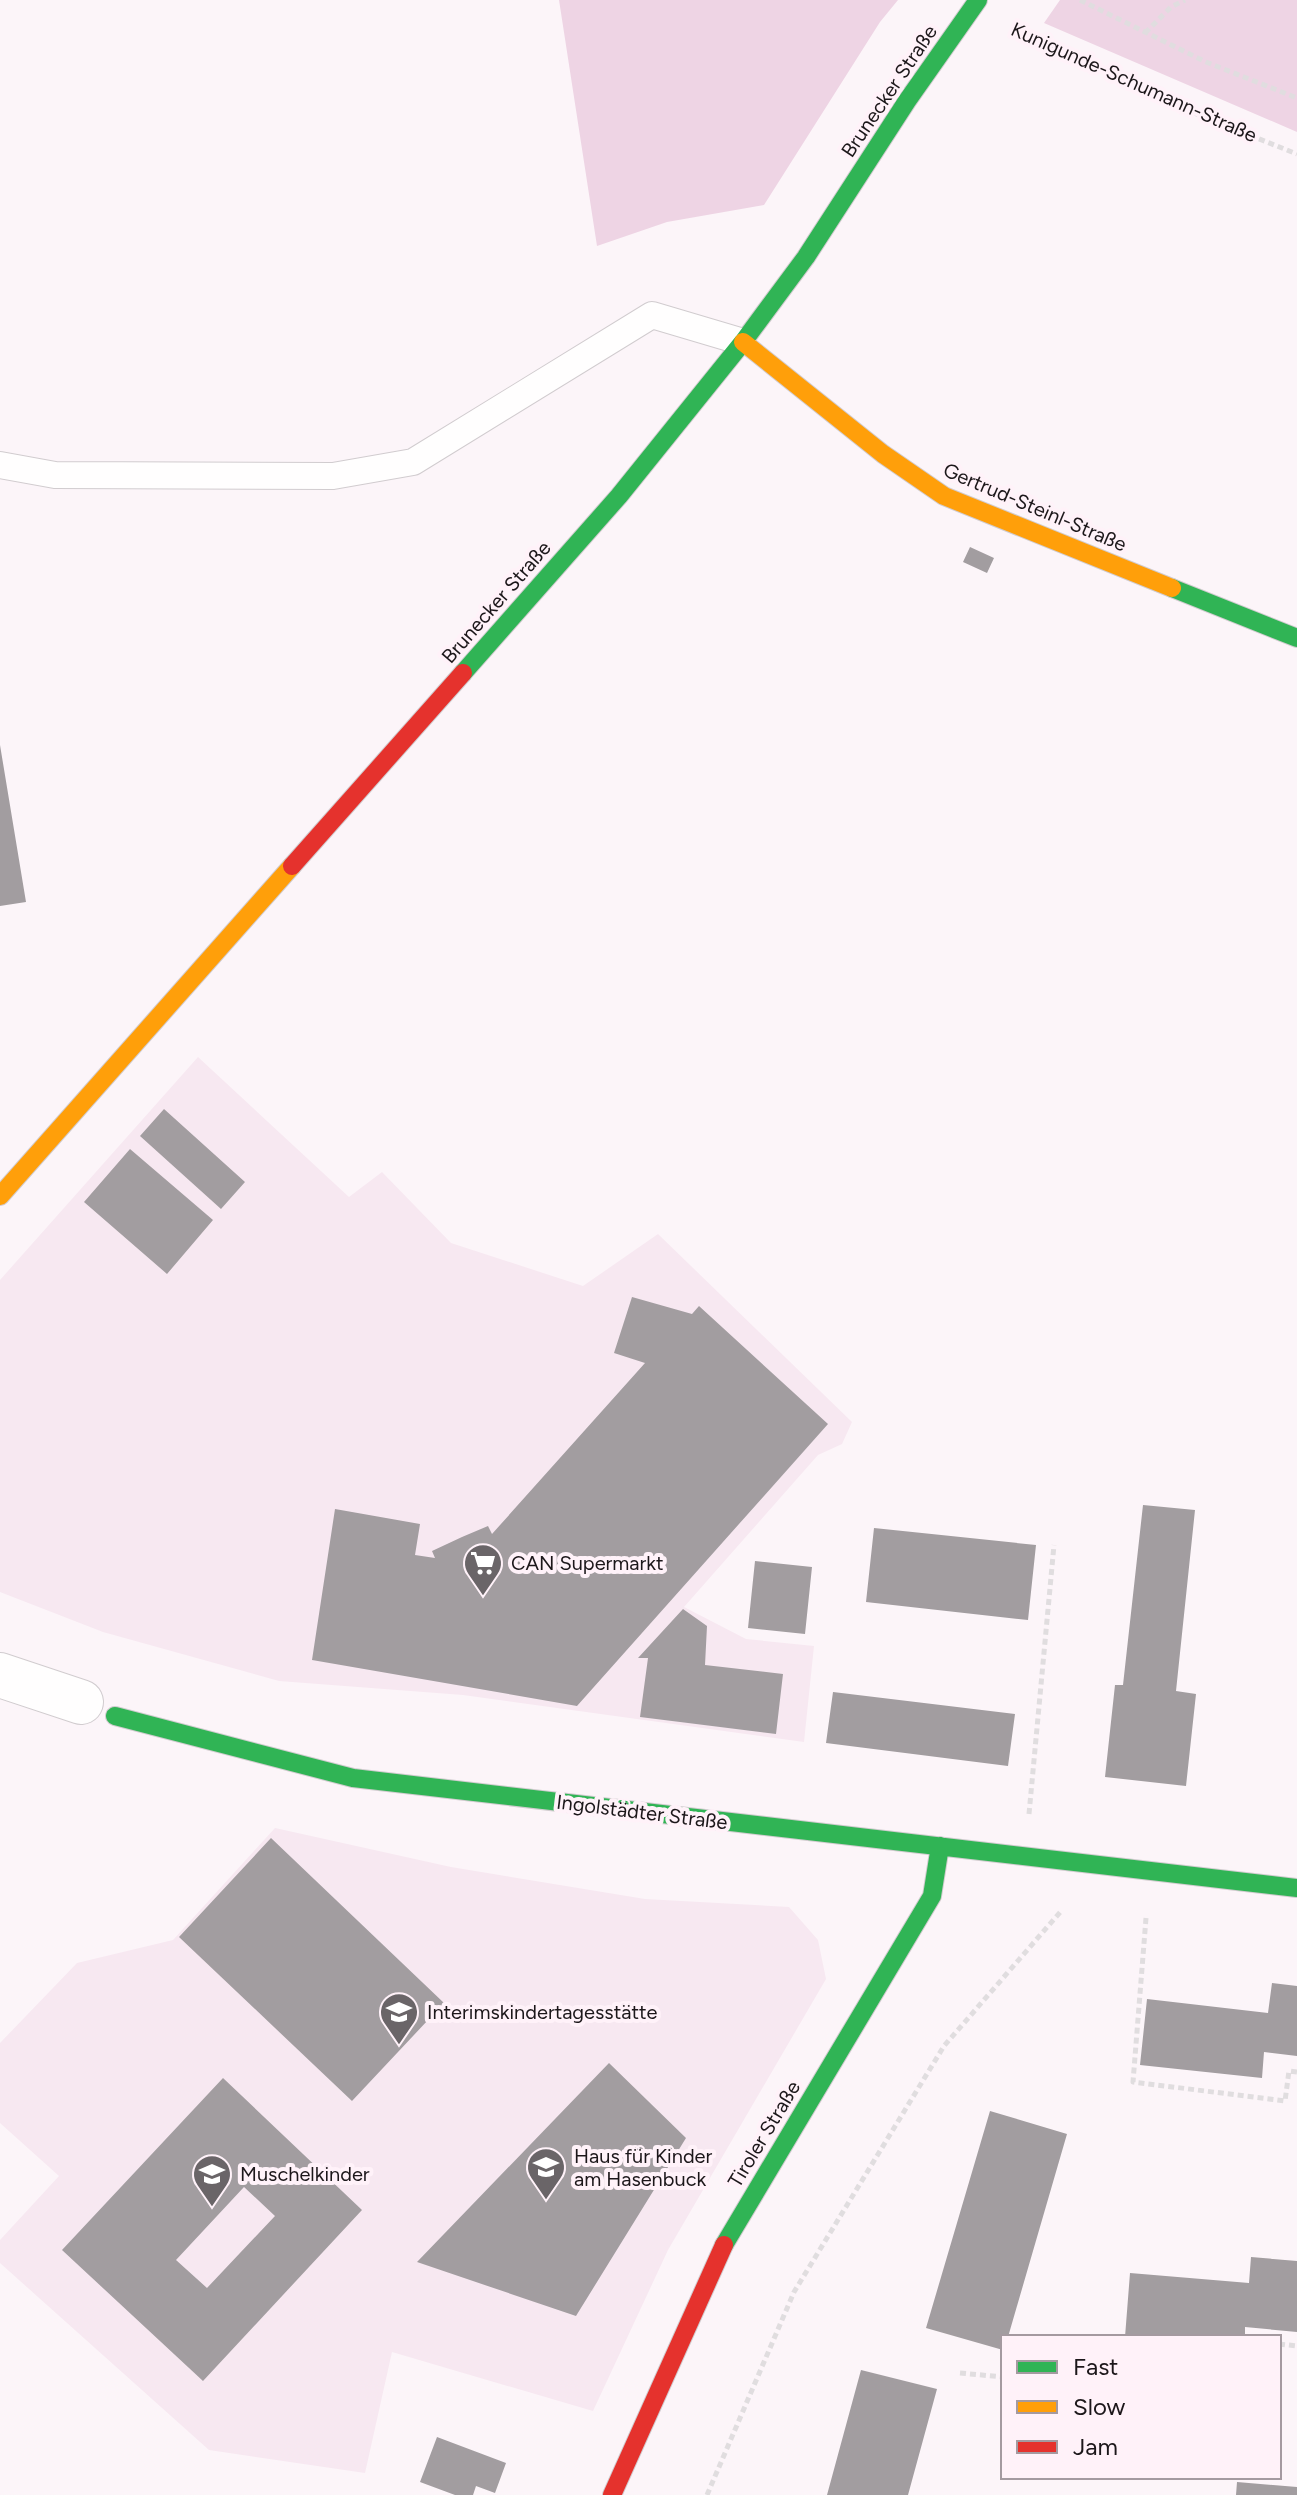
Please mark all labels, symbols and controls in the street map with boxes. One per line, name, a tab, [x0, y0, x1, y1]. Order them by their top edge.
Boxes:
street label: Kunigunde-Schumann-Straße	[1007, 17, 1261, 147]
street label: Brunecker Straße	[836, 20, 942, 162]
street label: Gertrud-Steinl-Straße	[940, 458, 1130, 556]
street label: Brunecker Straße	[436, 536, 556, 668]
supermarket icon: CAN Supermarkt	[462, 1542, 504, 1597]
place label: CAN Supermarkt	[511, 1551, 664, 1575]
street label: Ingolstädter Straße	[555, 1790, 729, 1834]
school or university icon: Interimskindertagesstätte	[378, 1991, 420, 2046]
place label: Interimskindertagesstätte	[427, 2000, 657, 2024]
street label: Tiroler Straße	[723, 2076, 805, 2192]
place label: Haus für Kinder am Hasenbuck	[574, 2144, 713, 2191]
school or university icon: Haus für Kinder am Hasenbuck	[525, 2146, 567, 2201]
school or university icon: Muschelkinder	[191, 2153, 233, 2208]
place label: Muschelkinder	[240, 2162, 370, 2186]
legend	[1001, 2335, 1281, 2479]
text: Fast	[1073, 2352, 1118, 2381]
text: Slow	[1073, 2392, 1126, 2421]
text: Jam	[1073, 2432, 1118, 2461]

